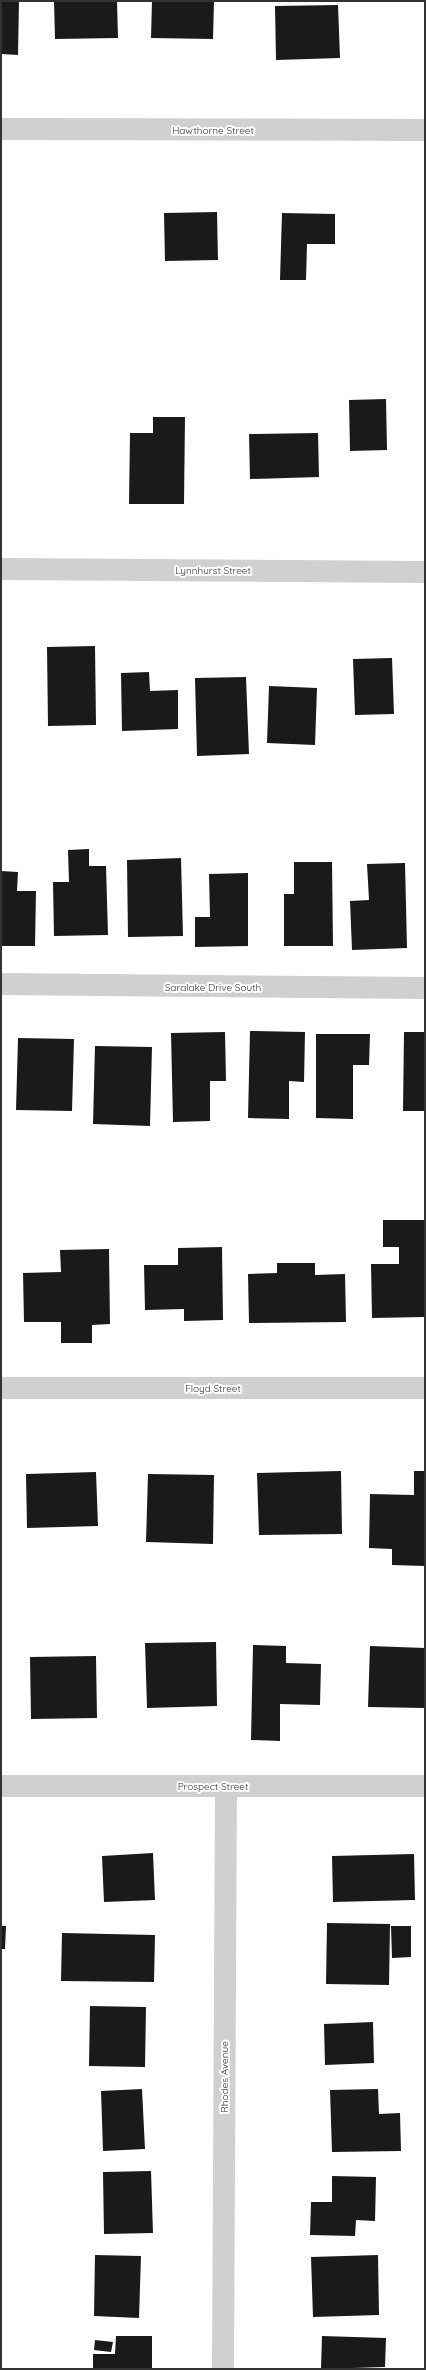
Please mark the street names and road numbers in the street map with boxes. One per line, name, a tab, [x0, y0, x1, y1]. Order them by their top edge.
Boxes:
street label: Hawthorne Street	[172, 124, 254, 137]
street label: Lynnhurst Street	[175, 564, 251, 577]
street label: Saralake Drive South	[165, 981, 261, 994]
street label: Floyd Street	[185, 1382, 241, 1395]
street label: Prospect Street	[178, 1780, 249, 1793]
street label: Rhodes Avenue	[218, 2041, 231, 2113]

